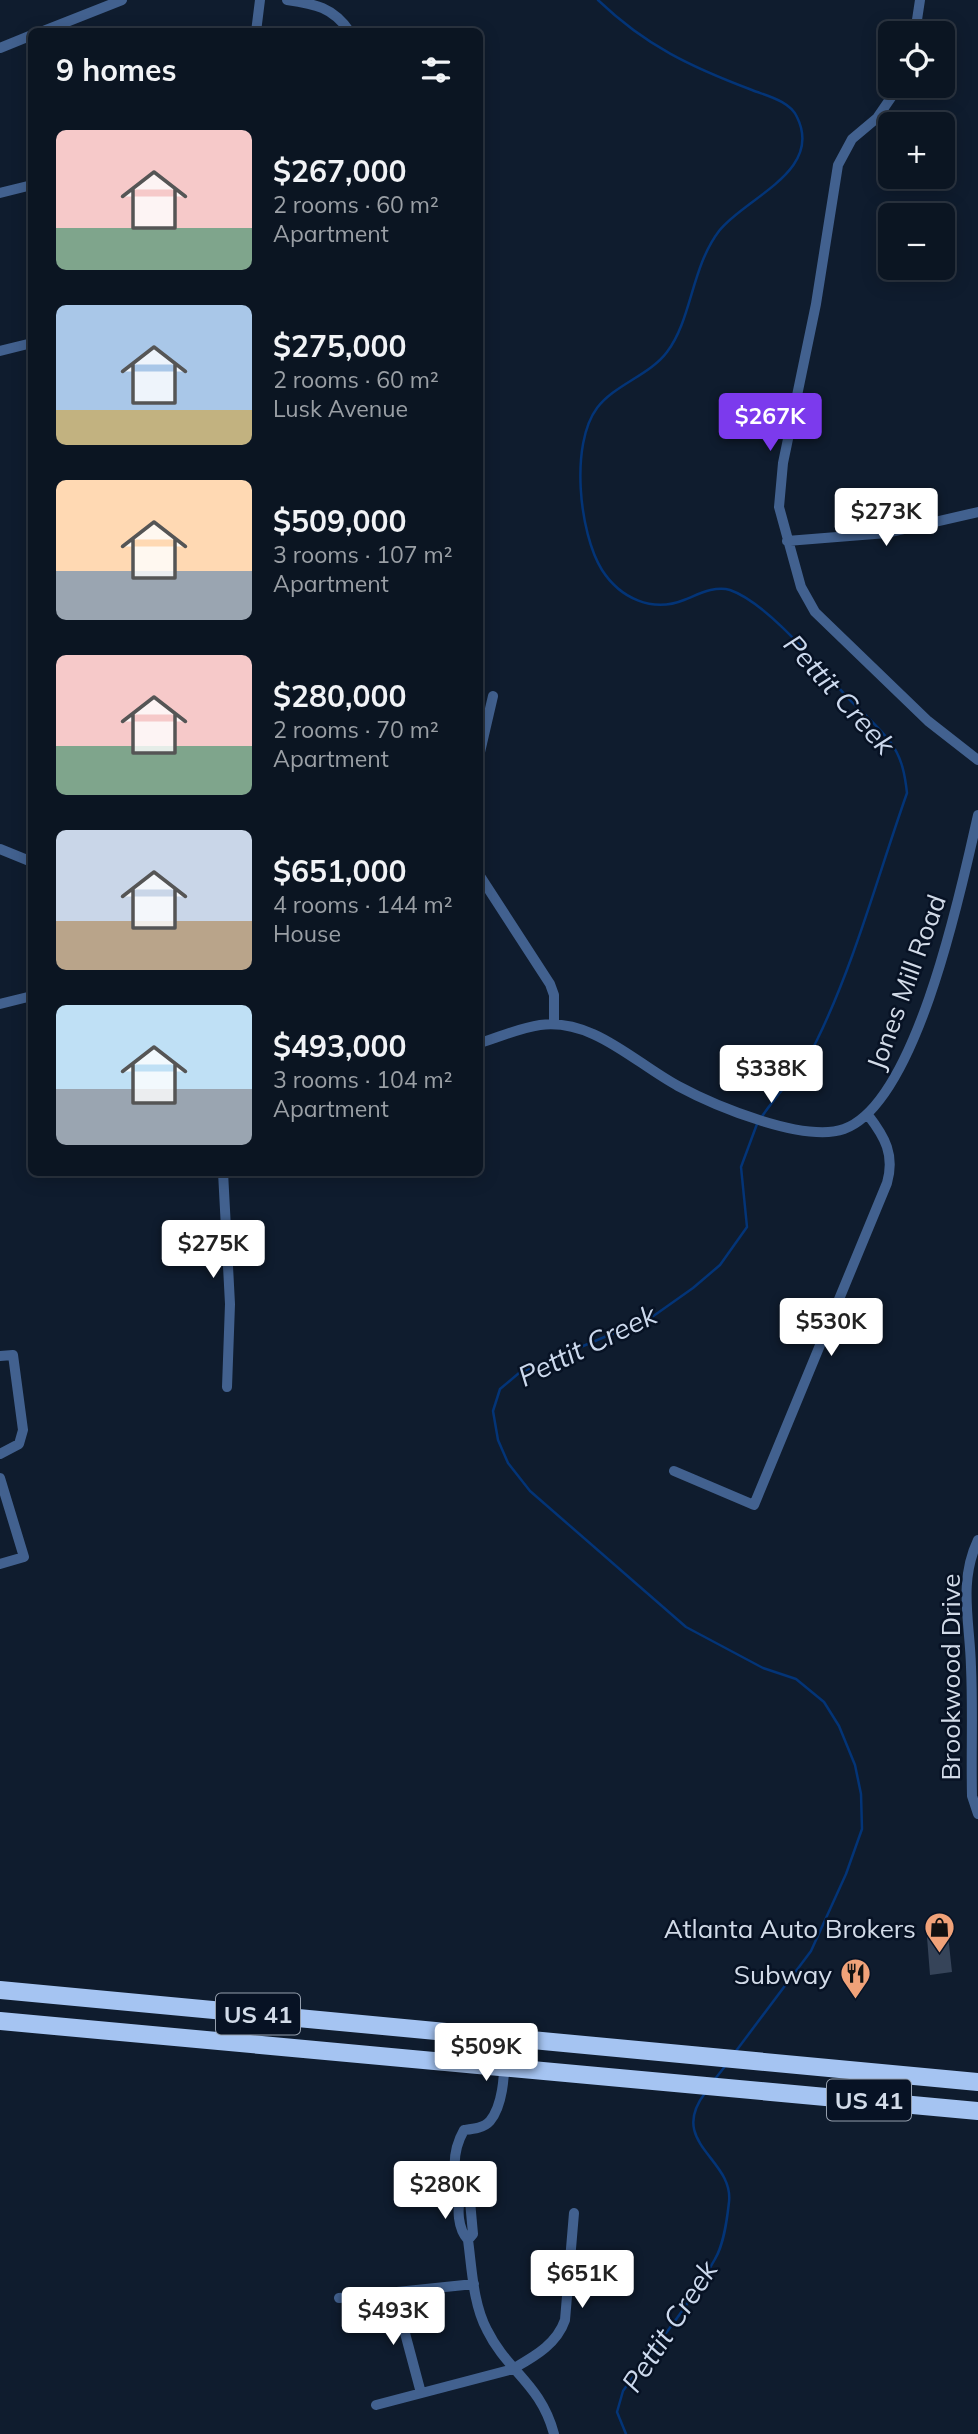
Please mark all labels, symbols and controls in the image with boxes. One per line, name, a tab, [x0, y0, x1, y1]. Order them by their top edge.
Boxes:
map controls	[878, 21, 955, 280]
button: locate	[878, 21, 955, 98]
text: 9 homes	[56, 51, 177, 89]
icon: filters	[417, 51, 455, 89]
button: +	[878, 112, 955, 189]
text: $267,000	[273, 152, 406, 190]
icon: home	[112, 158, 196, 242]
text: 2 rooms · 60 m²	[273, 190, 439, 219]
button: −	[878, 203, 955, 280]
text: Apartment	[273, 219, 389, 248]
text: $275,000	[273, 327, 406, 365]
icon: home	[112, 333, 196, 417]
text: 2 rooms · 60 m²	[273, 365, 439, 394]
pin: $267K	[721, 393, 819, 453]
text: Lusk Avenue	[273, 394, 408, 423]
text: $267K	[735, 401, 805, 430]
pin: $273K	[837, 489, 935, 548]
text: $273K	[851, 496, 921, 525]
text: $509,000	[273, 502, 406, 540]
icon: home	[112, 508, 196, 592]
text: 3 rooms · 107 m²	[273, 540, 453, 569]
text: Apartment	[273, 569, 389, 598]
water label: Pettit Creek	[777, 627, 904, 763]
text: $280,000	[273, 677, 406, 715]
icon: home	[112, 683, 196, 767]
text: 2 rooms · 70 m²	[273, 715, 439, 744]
text: Apartment	[273, 744, 389, 773]
text: $651,000	[273, 852, 406, 890]
icon: home	[112, 858, 196, 942]
text: 4 rooms · 144 m²	[273, 890, 453, 919]
street label: Jones Mill Road	[859, 890, 953, 1074]
text: House	[273, 919, 341, 948]
text: $493,000	[273, 1027, 406, 1065]
icon: home	[112, 1033, 196, 1117]
pin: $338K	[722, 1046, 820, 1105]
text: $338K	[736, 1053, 806, 1082]
text: 3 rooms · 104 m²	[273, 1065, 453, 1094]
text: Apartment	[273, 1094, 389, 1123]
pin: $275K	[164, 1220, 262, 1280]
text: $275K	[178, 1228, 248, 1257]
water label: Pettit Creek	[512, 1296, 663, 1394]
pin: $530K	[782, 1298, 880, 1358]
text: $530K	[796, 1306, 866, 1335]
street label: Brookwood Drive	[934, 1574, 967, 1780]
shop icon: Atlanta Auto Brokers	[922, 1911, 956, 1955]
place label: Atlanta Auto Brokers	[664, 1912, 916, 1945]
restaurant icon: Subway	[838, 1957, 872, 2001]
place label: Subway	[734, 1958, 832, 1991]
road number: US 41	[216, 1994, 300, 2035]
pin: $509K	[437, 2024, 535, 2083]
text: $509K	[451, 2031, 521, 2060]
road number: US 41	[827, 2080, 911, 2120]
pin: $280K	[396, 2162, 494, 2221]
text: $280K	[410, 2169, 480, 2198]
pin: $651K	[533, 2250, 631, 2310]
water label: Pettit Creek	[614, 2252, 725, 2398]
text: $651K	[547, 2258, 617, 2287]
pin: $493K	[344, 2288, 442, 2347]
text: $493K	[358, 2295, 428, 2324]

